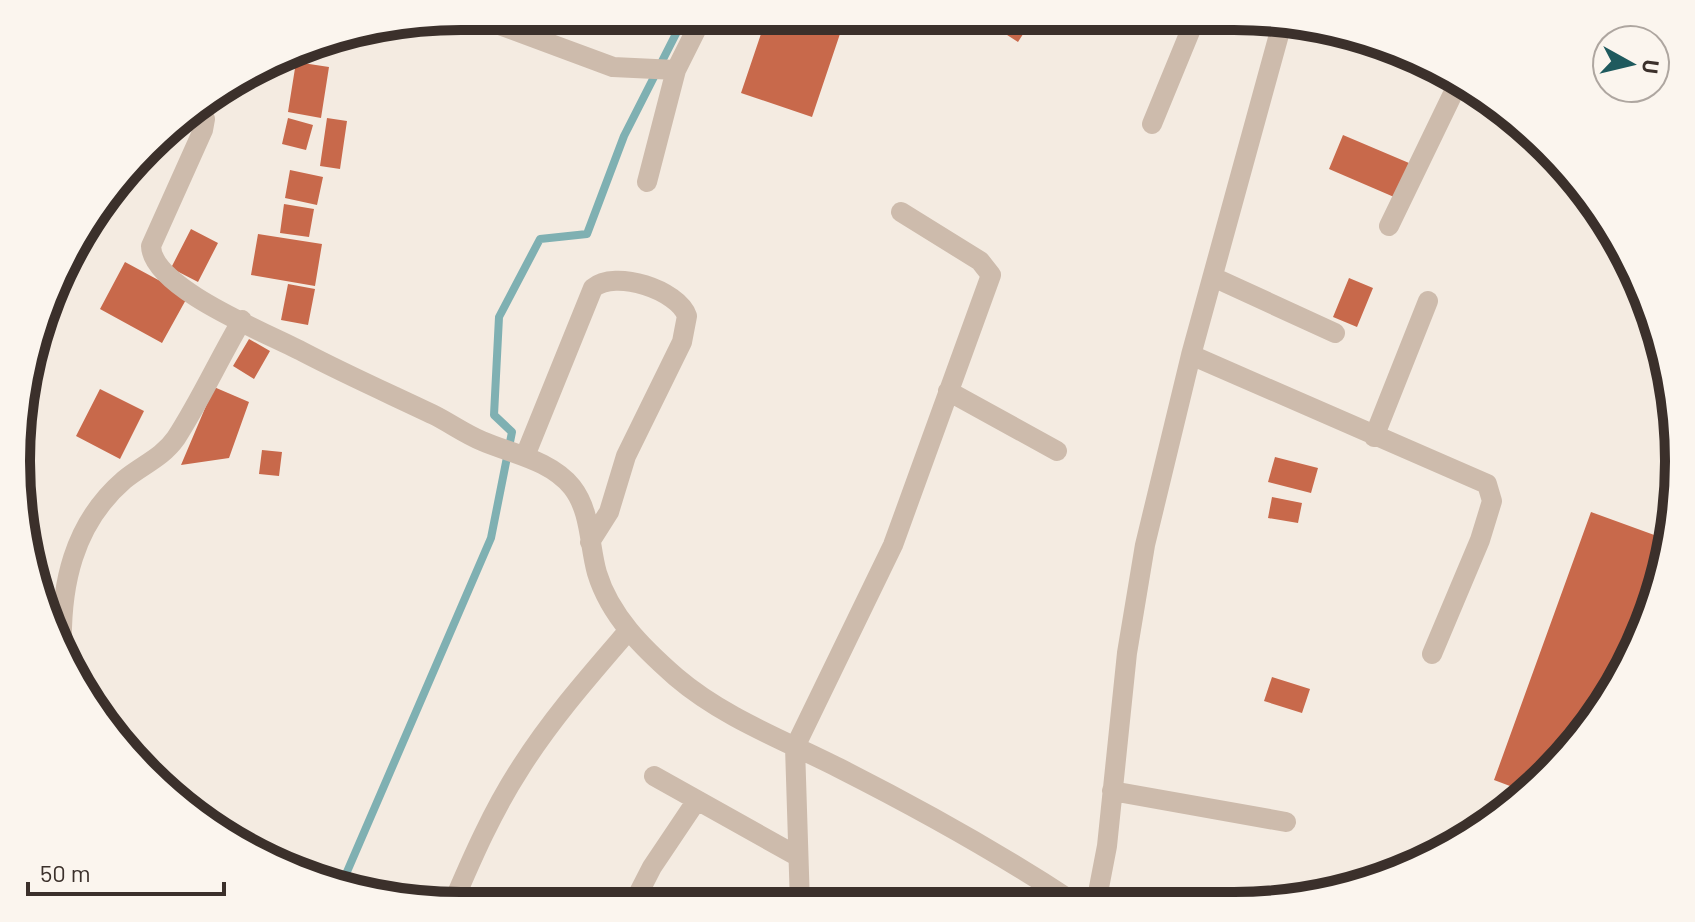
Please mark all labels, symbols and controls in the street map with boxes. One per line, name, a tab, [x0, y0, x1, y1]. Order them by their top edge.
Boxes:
north arrow	[1591, 24, 1671, 104]
text: U	[1638, 58, 1666, 76]
scale bar	[28, 846, 224, 896]
text: 50 m	[40, 858, 91, 887]

